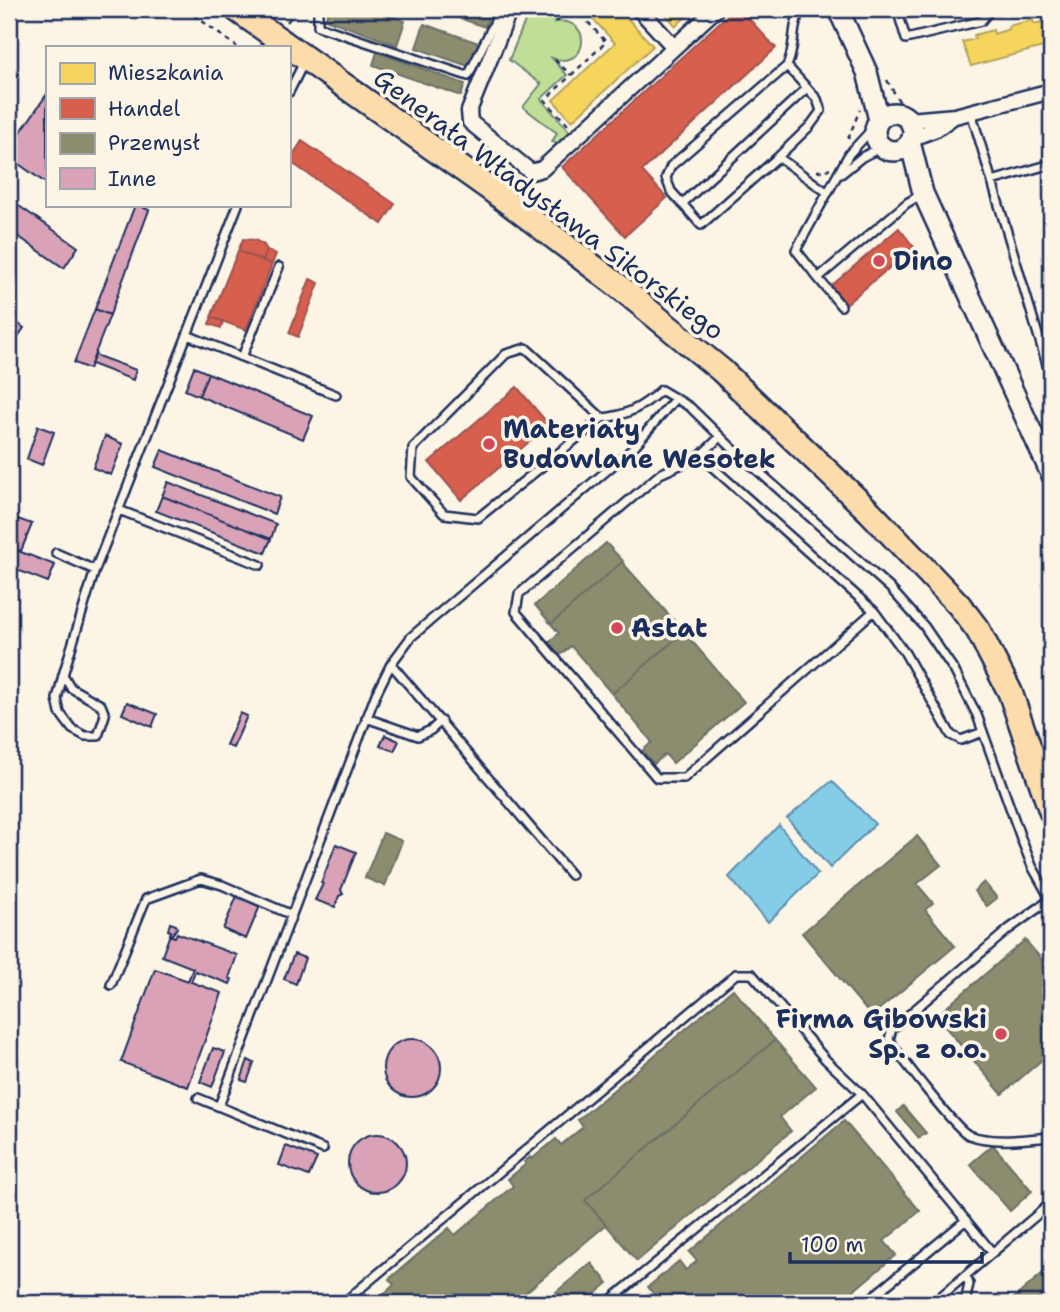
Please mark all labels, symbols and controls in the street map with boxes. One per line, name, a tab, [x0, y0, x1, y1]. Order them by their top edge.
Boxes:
legend	[46, 46, 290, 206]
text: Mieszkania	[108, 59, 223, 87]
street label: Generała Władysława Sikorskiego	[367, 60, 732, 347]
text: Handel	[108, 95, 181, 123]
text: Przemysł	[108, 129, 200, 157]
text: Inne	[108, 165, 157, 193]
place label: Dino	[893, 243, 953, 278]
marker: Dino	[871, 253, 887, 269]
place label: Materiały Budowlane Wesołek	[503, 411, 776, 476]
marker: Materiały Budowlane Wesołek	[481, 436, 497, 452]
place label: Astat	[631, 610, 707, 645]
marker: Astat	[609, 620, 625, 636]
place label: Firma Gibowski Sp. z o.o.	[776, 1001, 987, 1066]
marker: Firma Gibowski Sp. z o.o.	[993, 1026, 1009, 1042]
scale bar	[790, 1221, 983, 1265]
text: 100 m	[801, 1231, 864, 1259]

